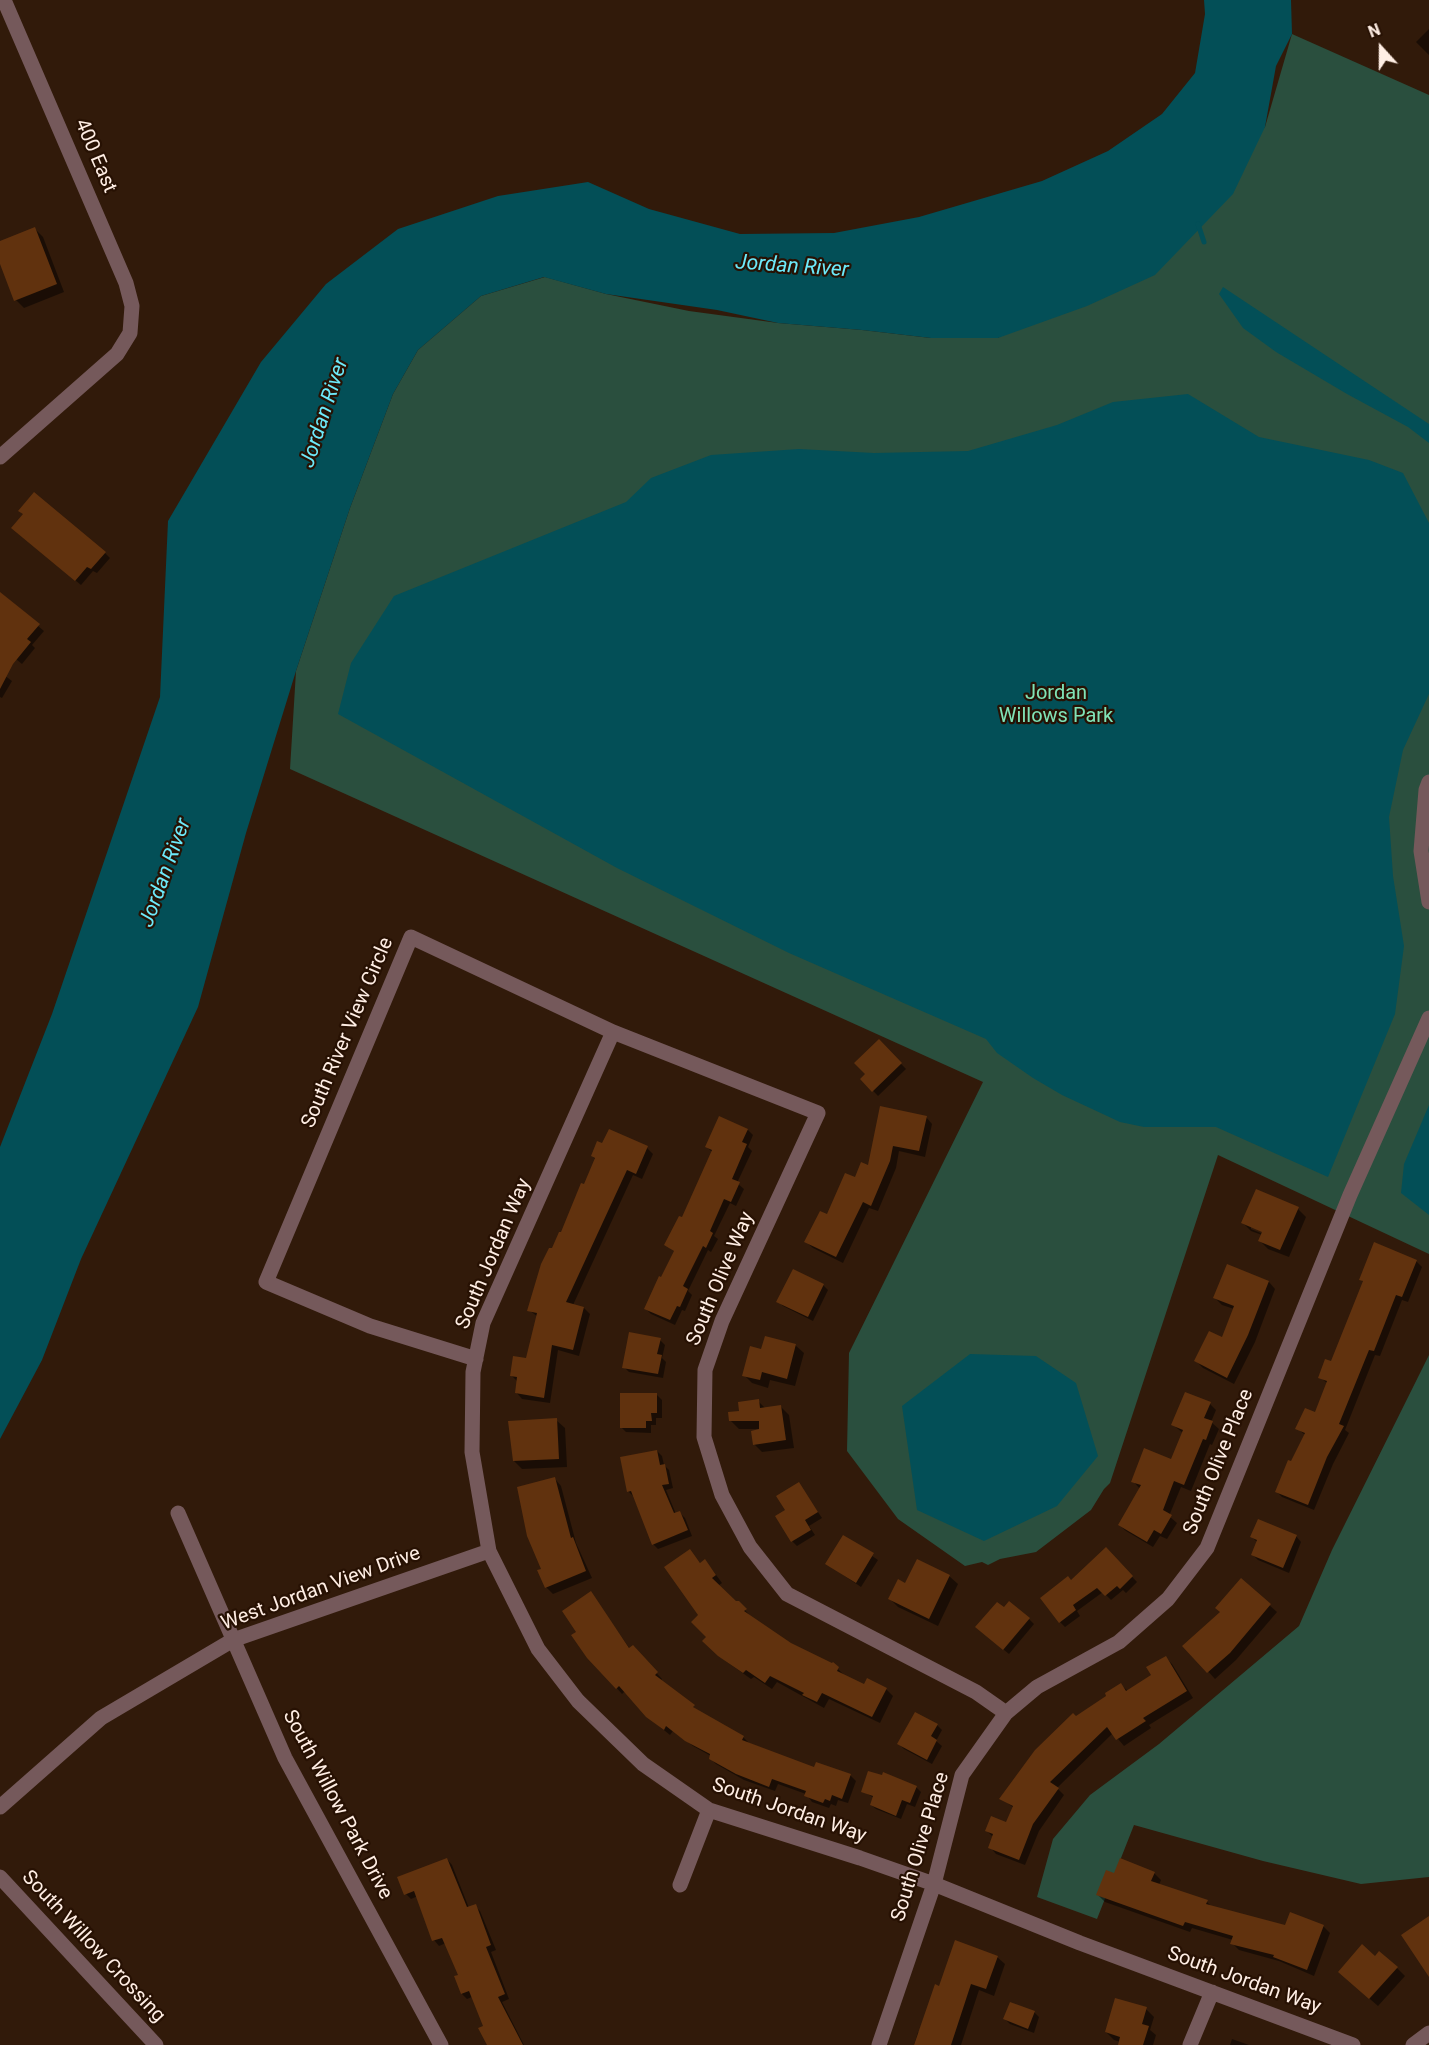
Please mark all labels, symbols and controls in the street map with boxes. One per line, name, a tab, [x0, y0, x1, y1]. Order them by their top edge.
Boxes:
north arrow	[1351, 18, 1411, 78]
text: N	[1366, 20, 1383, 42]
street label: 400 East	[69, 116, 121, 196]
water label: Jordan River	[735, 250, 849, 284]
water label: Jordan River	[295, 355, 355, 471]
park label: Jordan Willows Park	[999, 682, 1113, 729]
water label: Jordan River	[135, 815, 197, 931]
street label: South River View Circle	[297, 934, 399, 1132]
street label: South Jordan Way	[451, 1175, 537, 1333]
street label: South Olive Way	[682, 1208, 760, 1350]
street label: South Olive Place	[1179, 1386, 1259, 1538]
street label: West Jordan View Drive	[218, 1542, 424, 1636]
street label: South Willow Park Drive	[277, 1706, 397, 1904]
street label: South Olive Place	[887, 1769, 955, 1925]
street label: South Jordan Way	[709, 1773, 869, 1849]
street label: South Willow Crossing	[16, 1866, 170, 2028]
street label: South Jordan Way	[1164, 1942, 1324, 2020]

